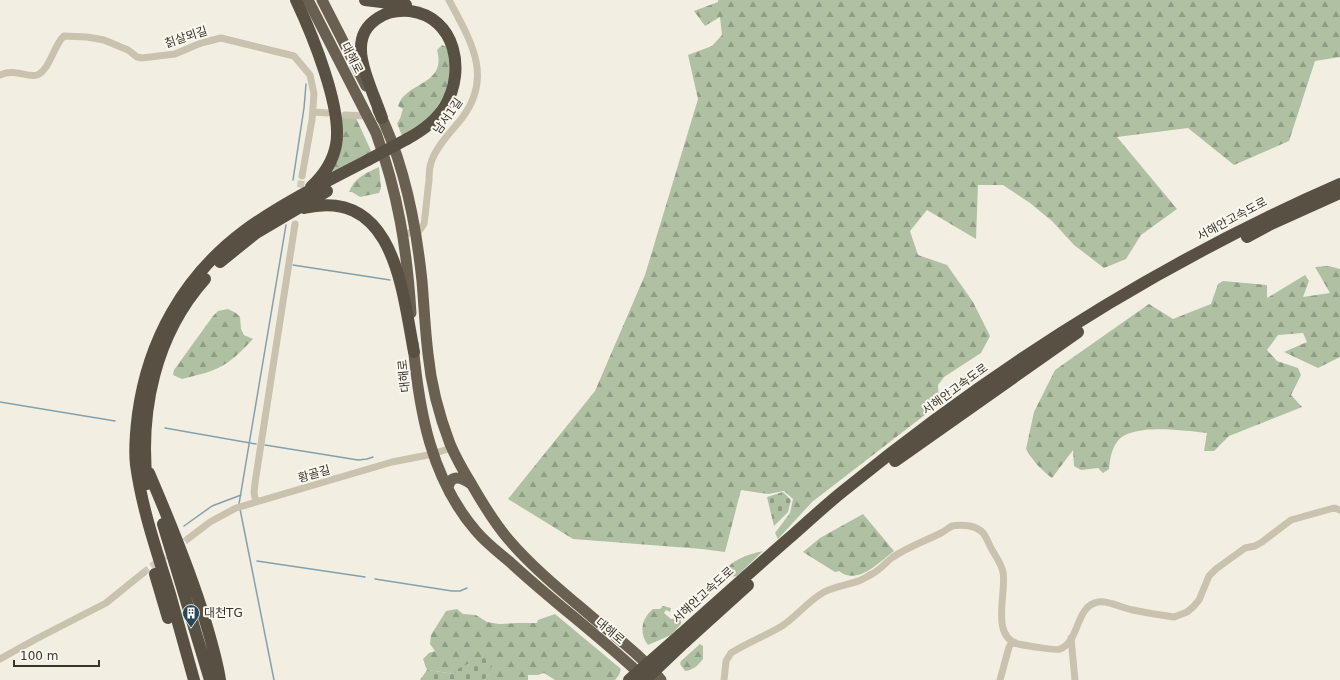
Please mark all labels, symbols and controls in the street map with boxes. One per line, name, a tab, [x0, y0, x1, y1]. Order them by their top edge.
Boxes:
street label: 칡살뫼길	[163, 24, 209, 50]
street label: 대해로	[338, 40, 366, 76]
street label: 남서1길	[431, 95, 465, 137]
street label: 서해안고속도로	[1195, 195, 1269, 243]
street label: 대해로	[395, 359, 413, 393]
street label: 서해안고속도로	[920, 361, 990, 417]
street label: 황골길	[296, 463, 332, 485]
street label: 서해안고속도로	[670, 564, 736, 626]
building icon: 대천TG	[181, 603, 201, 628]
place label: 대천TG	[204, 606, 243, 620]
street label: 대해로	[593, 615, 627, 647]
scale bar	[14, 642, 99, 668]
text: 100 m	[20, 649, 58, 663]

